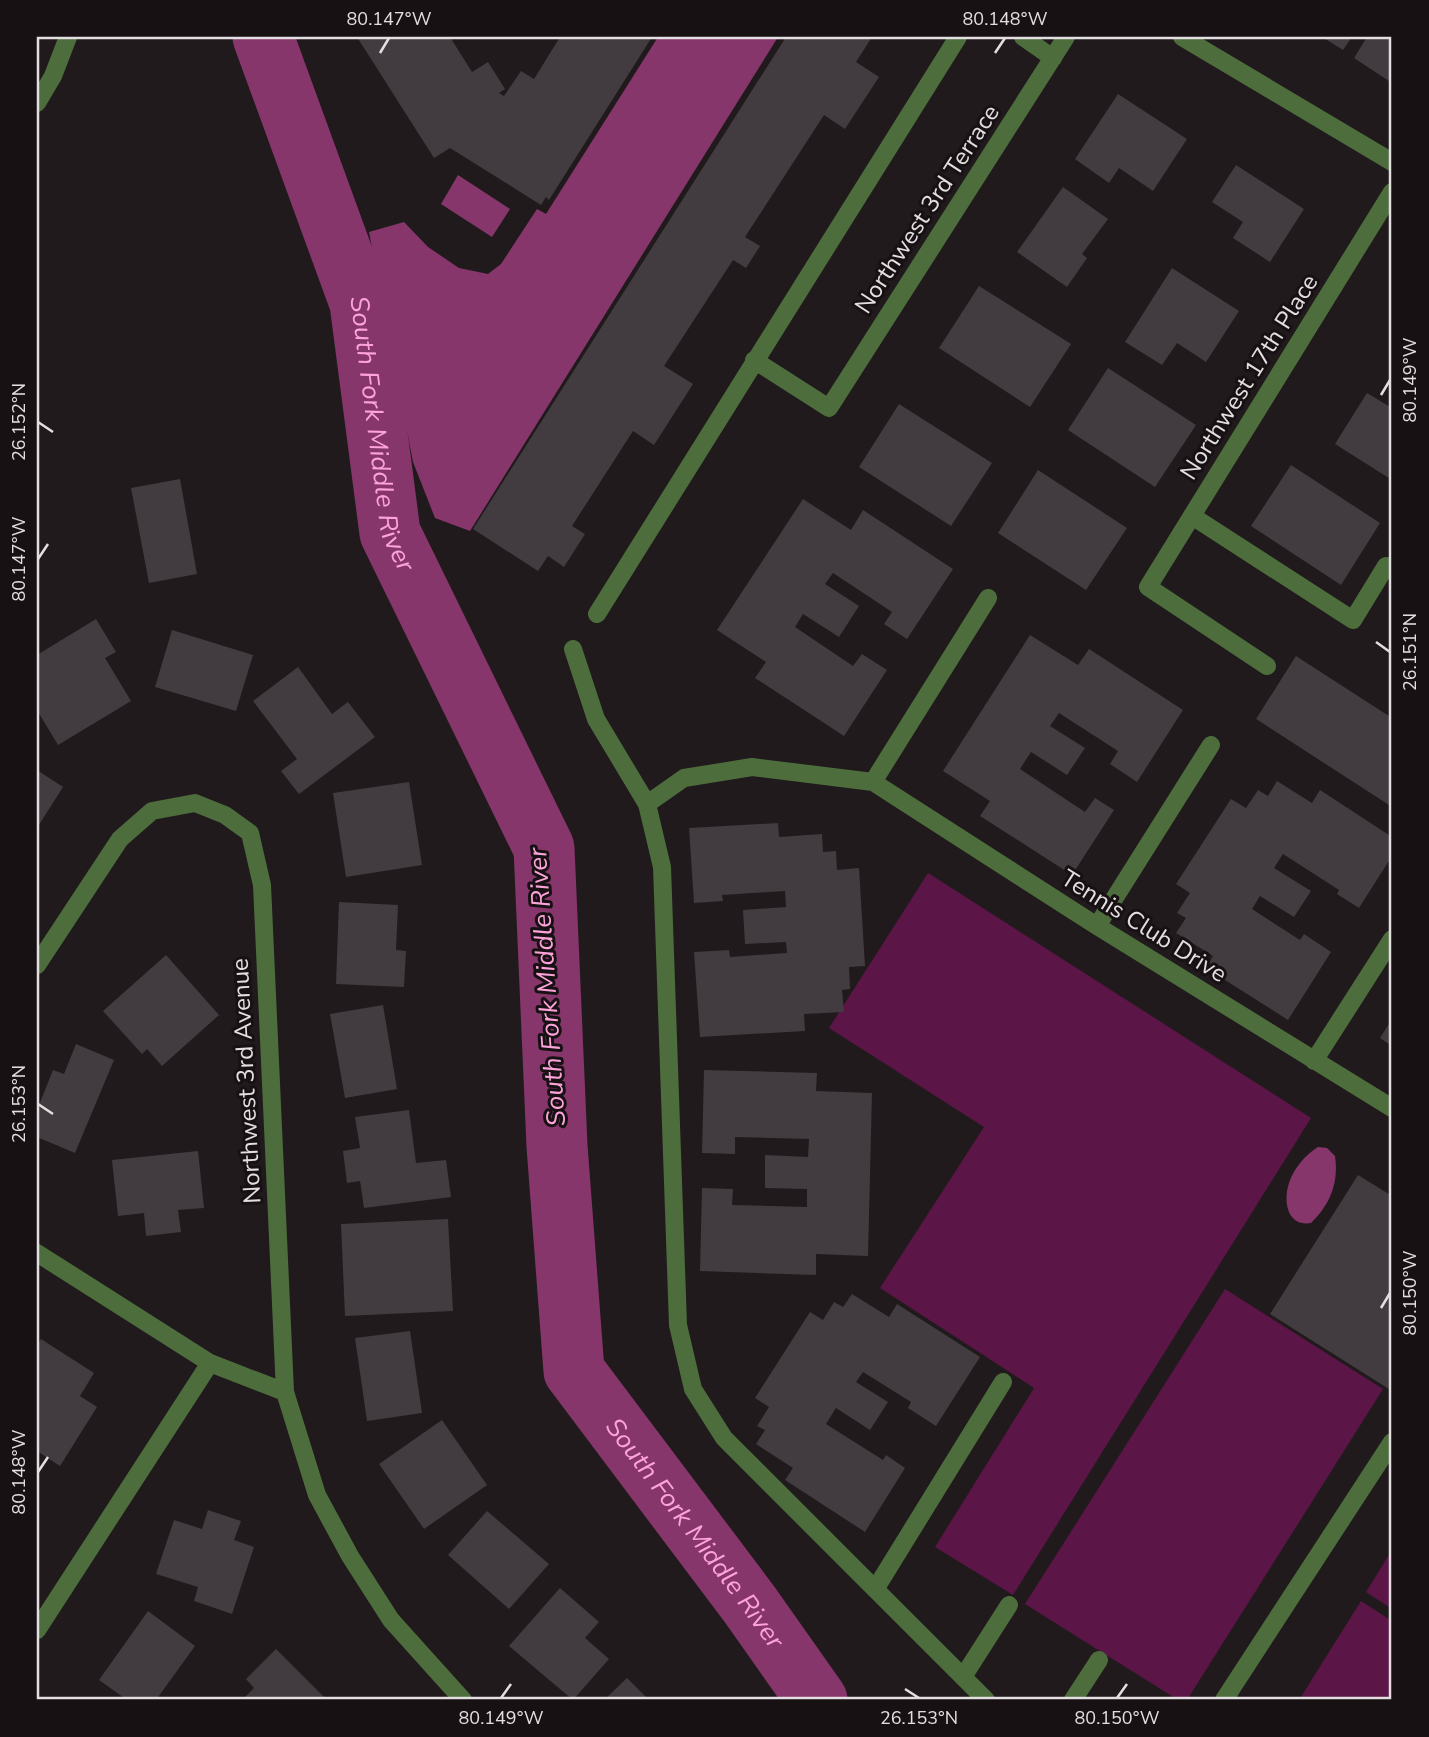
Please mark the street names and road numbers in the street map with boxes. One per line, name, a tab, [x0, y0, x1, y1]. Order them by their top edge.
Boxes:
street label: Northwest 3rd Terrace	[847, 98, 1007, 320]
street label: Northwest 17th Place	[1173, 268, 1325, 486]
street label: Tennis Club Drive	[1055, 862, 1233, 990]
street label: Northwest 3rd Avenue	[224, 957, 268, 1205]

